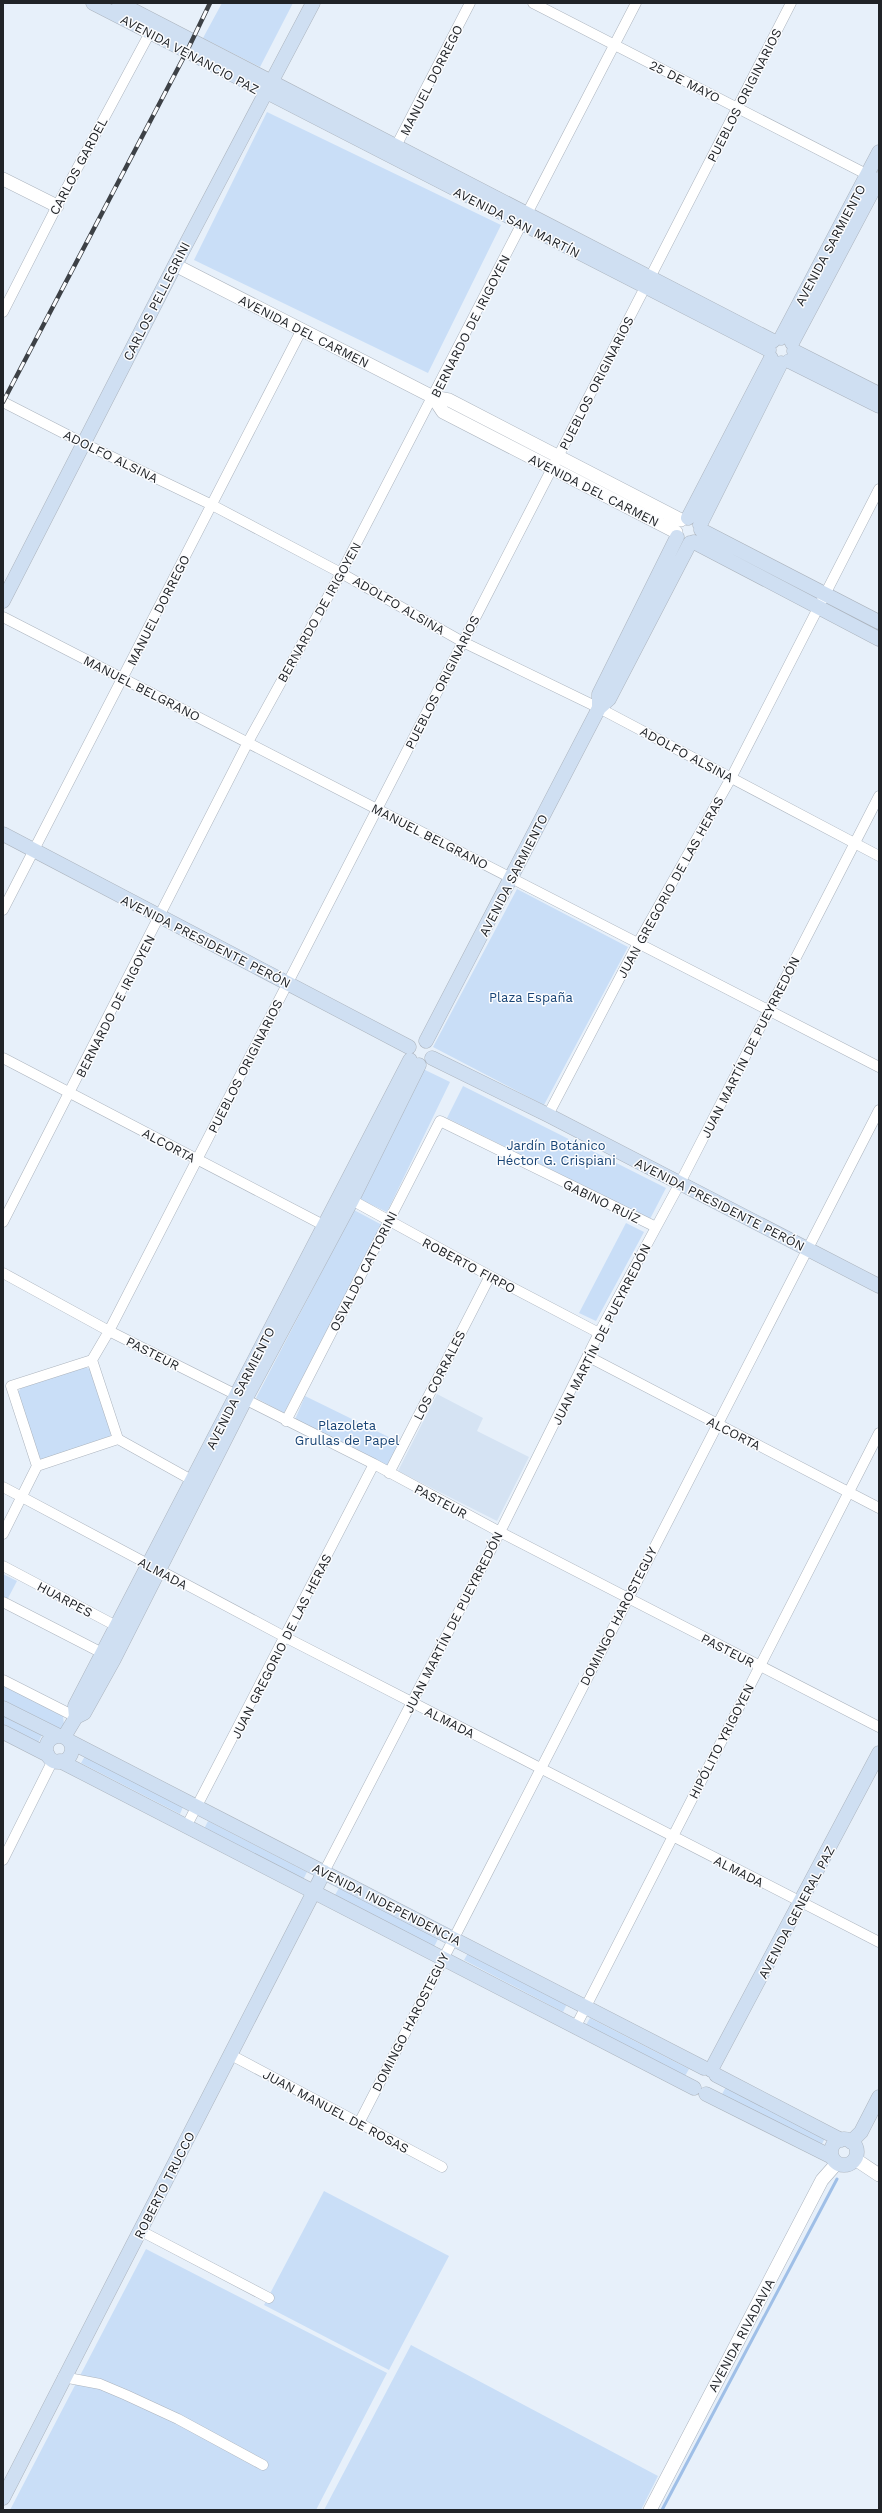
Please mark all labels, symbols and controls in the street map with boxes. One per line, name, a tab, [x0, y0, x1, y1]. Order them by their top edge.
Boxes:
street label: AVENIDA VENANCIO PAZ	[118, 12, 261, 97]
street label: MANUEL DORREGO	[397, 22, 466, 138]
street label: PUEBLOS ORIGINARIOS	[704, 26, 785, 165]
street label: 25 DE MAYO	[647, 57, 723, 106]
street label: CARLOS GARDEL	[46, 115, 111, 218]
street label: AVENIDA SARMIENTO	[792, 182, 869, 308]
street label: AVENIDA SAN MARTÍN	[451, 183, 583, 261]
street label: CARLOS PELLEGRINI	[120, 239, 193, 363]
street label: BERNARDO DE IRIGOYEN	[428, 252, 513, 400]
street label: AVENIDA DEL CARMEN	[236, 292, 371, 371]
street label: PUEBLOS ORIGINARIOS	[556, 314, 637, 453]
street label: ADOLFO ALSINA	[61, 427, 161, 486]
street label: AVENIDA DEL CARMEN	[526, 451, 661, 530]
street label: BERNARDO DE IRIGOYEN	[275, 539, 364, 685]
street label: MANUEL DORREGO	[124, 552, 193, 668]
street label: ADOLFO ALSINA	[350, 573, 448, 638]
street label: PUEBLOS ORIGINARIOS	[402, 613, 483, 752]
street label: MANUEL BELGRANO	[81, 653, 203, 724]
street label: ADOLFO ALSINA	[638, 724, 736, 786]
street label: JUAN GREGORIO DE LAS HERAS	[614, 794, 727, 981]
street label: MANUEL BELGRANO	[369, 801, 491, 872]
street label: AVENIDA SARMIENTO	[476, 812, 551, 939]
street label: AVENIDA PRESIDENTE PERÓN	[118, 891, 294, 991]
street label: BERNARDO DE IRIGOYEN	[73, 932, 158, 1080]
street label: JUAN MARTÍN DE PUEYRREDÓN	[697, 954, 803, 1140]
park label: Plaza España	[489, 990, 574, 1005]
street label: PUEBLOS ORIGINARIOS	[205, 997, 286, 1136]
street label: ALCORTA	[139, 1125, 198, 1166]
park label: Jardín Botánico Héctor G. Crispiani	[496, 1138, 616, 1168]
street label: AVENIDA PRESIDENTE PERÓN	[632, 1154, 808, 1254]
street label: GABINO RUÍZ	[561, 1175, 643, 1227]
street label: OSVALDO CATTORINI	[327, 1209, 400, 1334]
street label: ROBERTO FIRPO	[420, 1235, 518, 1296]
street label: JUAN MARTÍN DE PUEYRREDÓN	[548, 1241, 654, 1427]
street label: AVENIDA SARMIENTO	[203, 1325, 278, 1452]
street label: LOS CORRALES	[410, 1328, 469, 1423]
street label: PASTEUR	[124, 1334, 182, 1373]
street label: ALCORTA	[704, 1414, 764, 1454]
park label: Plazoleta Grullas de Papel	[295, 1418, 399, 1448]
street label: PASTEUR	[412, 1481, 470, 1522]
street label: JUAN MARTÍN DE PUEYRREDÓN	[400, 1529, 506, 1715]
street label: DOMINGO HAROSTEGUY	[577, 1544, 660, 1688]
street label: JUAN GREGORIO DE LAS HERAS	[228, 1551, 335, 1741]
street label: ALMADA	[136, 1554, 190, 1593]
street label: HUARPES	[35, 1579, 95, 1620]
street label: PASTEUR	[699, 1631, 757, 1670]
street label: HIPÓLITO YRIGOYEN	[685, 1681, 757, 1801]
street label: ALMADA	[422, 1704, 477, 1742]
street label: AVENIDA GENERAL PAZ	[755, 1843, 838, 1981]
street label: ALMADA	[711, 1853, 766, 1891]
street label: AVENIDA INDEPENDENCIA	[310, 1860, 464, 1949]
street label: DOMINGO HAROSTEGUY	[369, 1950, 452, 2094]
street label: JUAN MANUEL DE ROSAS	[260, 2067, 411, 2156]
street label: ROBERTO TRUCCO	[131, 2129, 198, 2241]
street label: AVENIDA RIVADAVIA	[705, 2276, 778, 2394]

